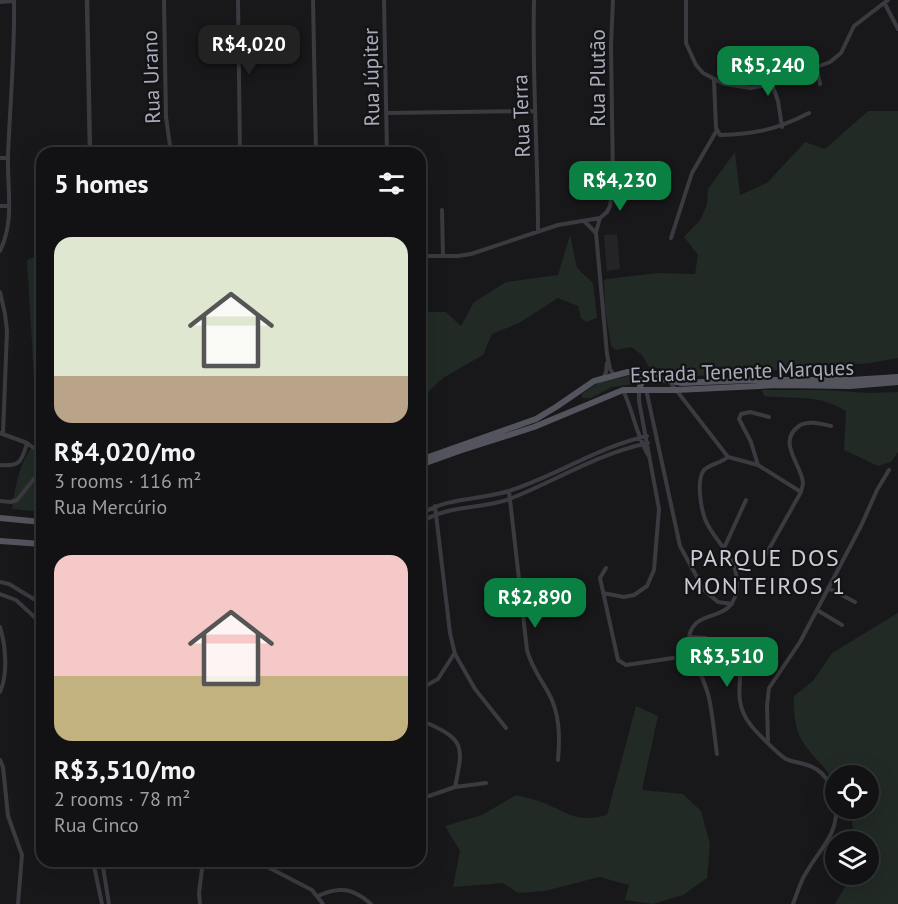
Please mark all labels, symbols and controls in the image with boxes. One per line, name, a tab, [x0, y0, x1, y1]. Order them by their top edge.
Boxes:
pin: R$4,020	[194, 25, 304, 76]
street label: Rua Júpiter	[357, 27, 385, 127]
street label: Rua Plutão	[584, 29, 611, 127]
street label: Rua Urano	[136, 30, 166, 124]
text: R$4,020	[212, 31, 286, 57]
pin: R$5,240	[713, 46, 823, 97]
text: R$5,240	[731, 52, 805, 78]
street label: Rua Terra	[506, 74, 536, 158]
pin: R$4,230	[565, 161, 675, 212]
text: 5 homes	[54, 167, 149, 200]
icon: filters	[375, 167, 408, 200]
text: R$4,230	[583, 167, 657, 193]
icon: home	[177, 276, 285, 384]
street label: Estrada Tenente Marques	[630, 354, 854, 388]
text: R$4,020/mo	[54, 435, 195, 468]
text: 3 rooms · 116 m²	[54, 468, 201, 494]
text: Rua Mercúrio	[54, 494, 167, 520]
district label: PARQUE DOS MONTEIROS 1	[683, 542, 847, 601]
pin: R$2,890	[480, 578, 590, 629]
text: R$2,890	[498, 584, 572, 610]
icon: home	[177, 594, 285, 702]
pin: R$3,510	[672, 637, 782, 688]
text: R$3,510	[690, 643, 764, 669]
text: R$3,510/mo	[54, 753, 195, 786]
map controls	[825, 765, 879, 885]
button: locate	[825, 765, 879, 819]
text: 2 rooms · 78 m²	[54, 786, 190, 812]
text: Rua Cinco	[54, 812, 139, 838]
button: layers	[825, 831, 879, 885]

